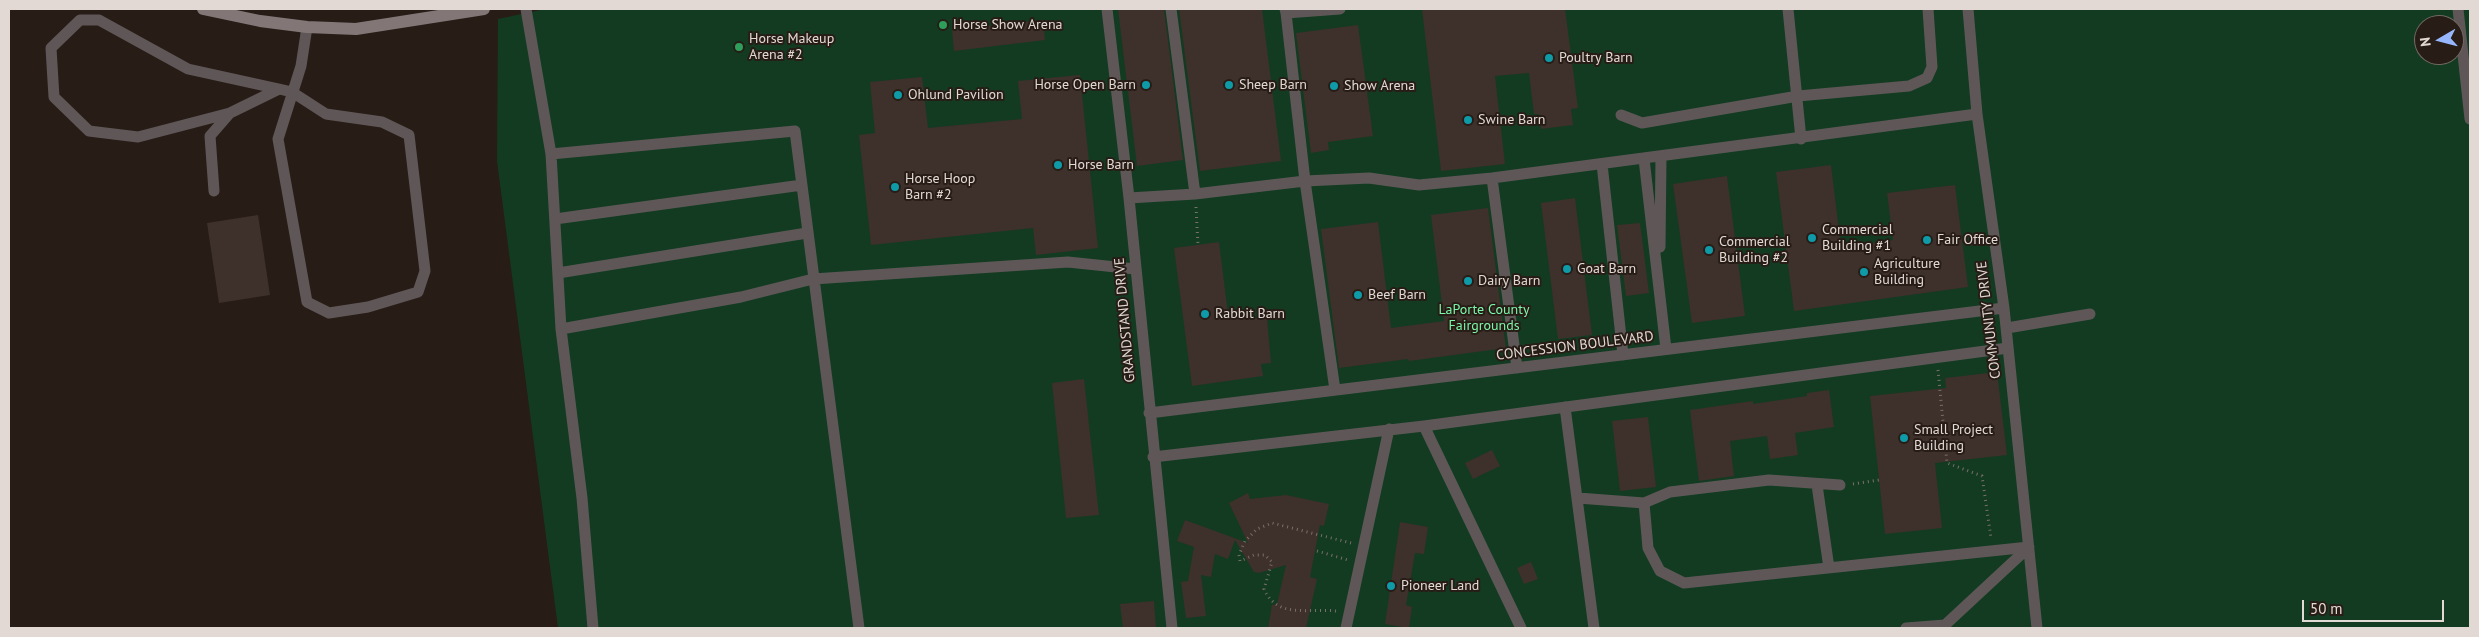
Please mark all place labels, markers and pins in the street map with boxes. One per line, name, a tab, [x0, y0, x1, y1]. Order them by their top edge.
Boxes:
place label: Horse Show Arena	[953, 17, 1063, 33]
marker: Horse Show Arena	[937, 19, 949, 31]
place label: Horse Makeup Arena #2	[749, 31, 834, 64]
marker: Horse Makeup Arena #2	[733, 41, 745, 53]
place label: Poultry Barn	[1559, 50, 1633, 66]
marker: Poultry Barn	[1543, 52, 1555, 64]
place label: Horse Open Barn	[1034, 77, 1136, 93]
place label: Sheep Barn	[1239, 77, 1307, 93]
place label: Show Arena	[1344, 78, 1415, 94]
marker: Horse Open Barn	[1140, 79, 1152, 91]
marker: Sheep Barn	[1223, 79, 1235, 91]
marker: Show Arena	[1328, 80, 1340, 92]
place label: Ohlund Pavilion	[908, 87, 1004, 103]
marker: Ohlund Pavilion	[892, 89, 904, 101]
place label: Swine Barn	[1478, 112, 1546, 128]
marker: Swine Barn	[1462, 114, 1474, 126]
place label: Horse Barn	[1068, 157, 1134, 173]
marker: Horse Barn	[1052, 159, 1064, 171]
place label: Horse Hoop Barn #2	[905, 171, 975, 203]
marker: Horse Hoop Barn #2	[889, 181, 901, 193]
place label: Commercial Building #1	[1822, 222, 1893, 254]
marker: Commercial Building #1	[1806, 232, 1818, 244]
place label: Fair Office	[1937, 232, 1998, 248]
place label: Commercial Building #2	[1719, 234, 1790, 266]
marker: Fair Office	[1921, 234, 1933, 246]
marker: Commercial Building #2	[1703, 244, 1715, 256]
place label: Agriculture Building	[1874, 256, 1940, 288]
place label: Goat Barn	[1577, 261, 1636, 277]
marker: Goat Barn	[1561, 263, 1573, 275]
marker: Agriculture Building	[1858, 266, 1870, 278]
place label: Dairy Barn	[1478, 273, 1540, 289]
marker: Dairy Barn	[1462, 275, 1474, 287]
place label: Beef Barn	[1368, 287, 1426, 303]
marker: Beef Barn	[1352, 289, 1364, 301]
place label: Rabbit Barn	[1215, 306, 1285, 322]
marker: Rabbit Barn	[1199, 308, 1211, 320]
place label: Small Project Building	[1914, 422, 1993, 454]
marker: Small Project Building	[1898, 432, 1910, 444]
place label: Pioneer Land	[1401, 578, 1479, 594]
marker: Pioneer Land	[1385, 580, 1397, 592]

